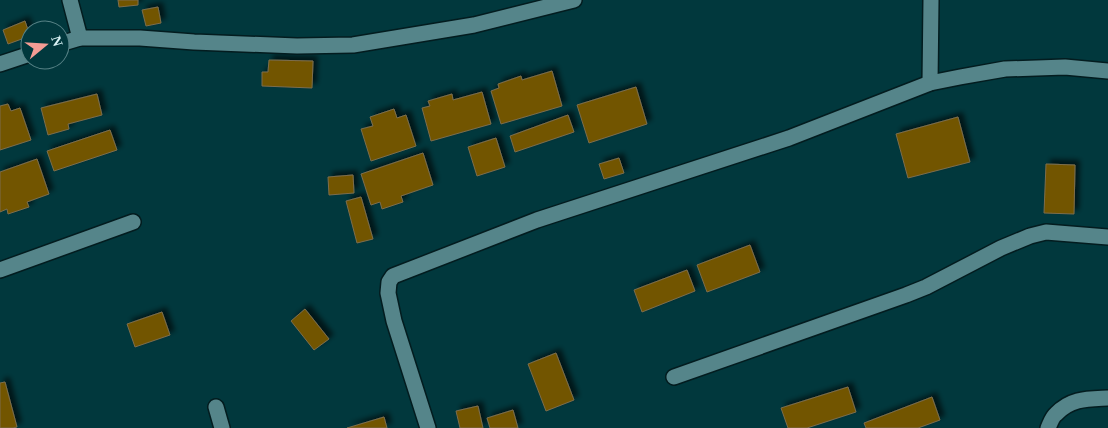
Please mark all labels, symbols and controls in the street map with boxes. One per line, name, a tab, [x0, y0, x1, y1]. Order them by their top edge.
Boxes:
north arrow	[20, 20, 70, 70]
text: N	[48, 34, 66, 48]

